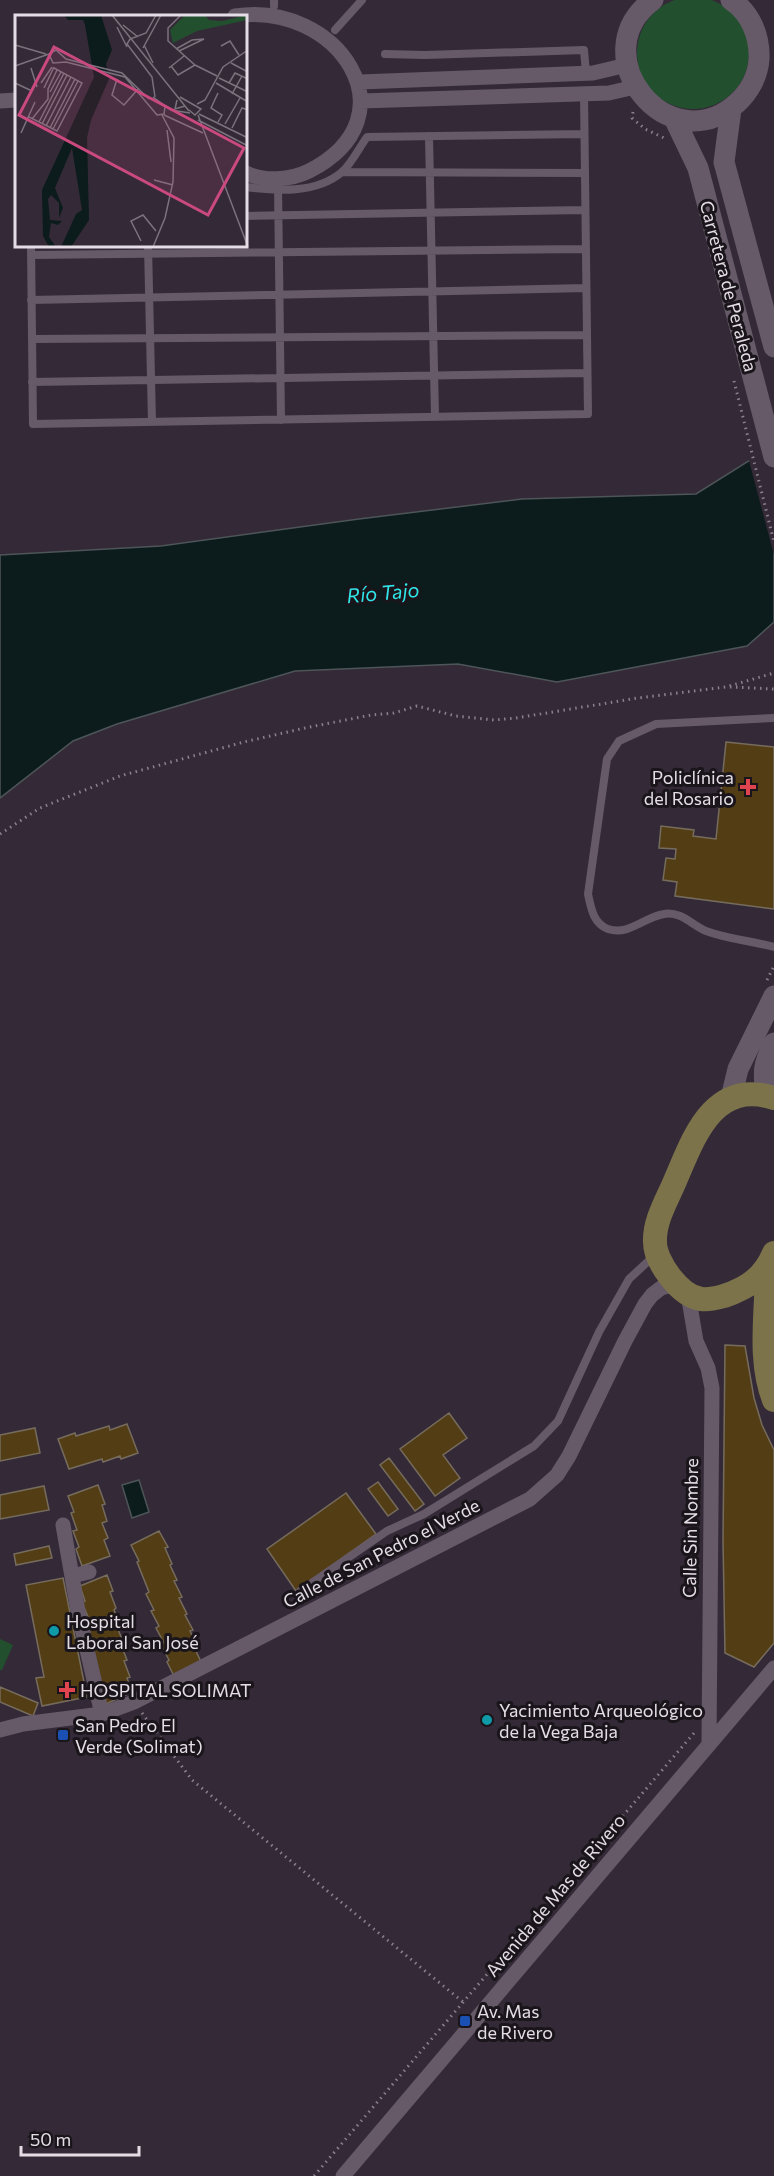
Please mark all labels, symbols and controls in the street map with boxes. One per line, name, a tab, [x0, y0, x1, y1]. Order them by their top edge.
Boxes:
inset map	[15, 15, 248, 248]
street label: Carretera de Peraleda	[696, 198, 762, 374]
water label: Río Tajo	[346, 577, 420, 607]
place label: Policlínica del Rosario	[644, 766, 734, 809]
marker: Policlínica del Rosario	[739, 778, 757, 796]
street label: Calle Sin Nombre	[678, 1458, 702, 1598]
street label: Calle de San Pedro el Verde	[279, 1494, 483, 1612]
place label: Hospital Laboral San José	[66, 1610, 199, 1653]
marker: Hospital Laboral San José	[47, 1624, 61, 1638]
place label: HOSPITAL SOLIMAT	[80, 1679, 251, 1701]
marker: HOSPITAL SOLIMAT	[58, 1681, 76, 1699]
place label: Yacimiento Arqueológico de la Vega Baja	[499, 1699, 703, 1742]
marker: Yacimiento Arqueológico de la Vega Baja	[480, 1713, 494, 1727]
place label: San Pedro El Verde (Solimat)	[75, 1714, 203, 1757]
marker: San Pedro El Verde (Solimat)	[56, 1728, 70, 1742]
street label: Avenida de Mas de Rivero	[480, 1809, 630, 1981]
place label: Av. Mas de Rivero	[477, 2000, 553, 2043]
marker: Av. Mas de Rivero	[458, 2014, 472, 2028]
scale bar	[21, 2119, 140, 2157]
text: 50 m	[30, 2128, 71, 2150]

